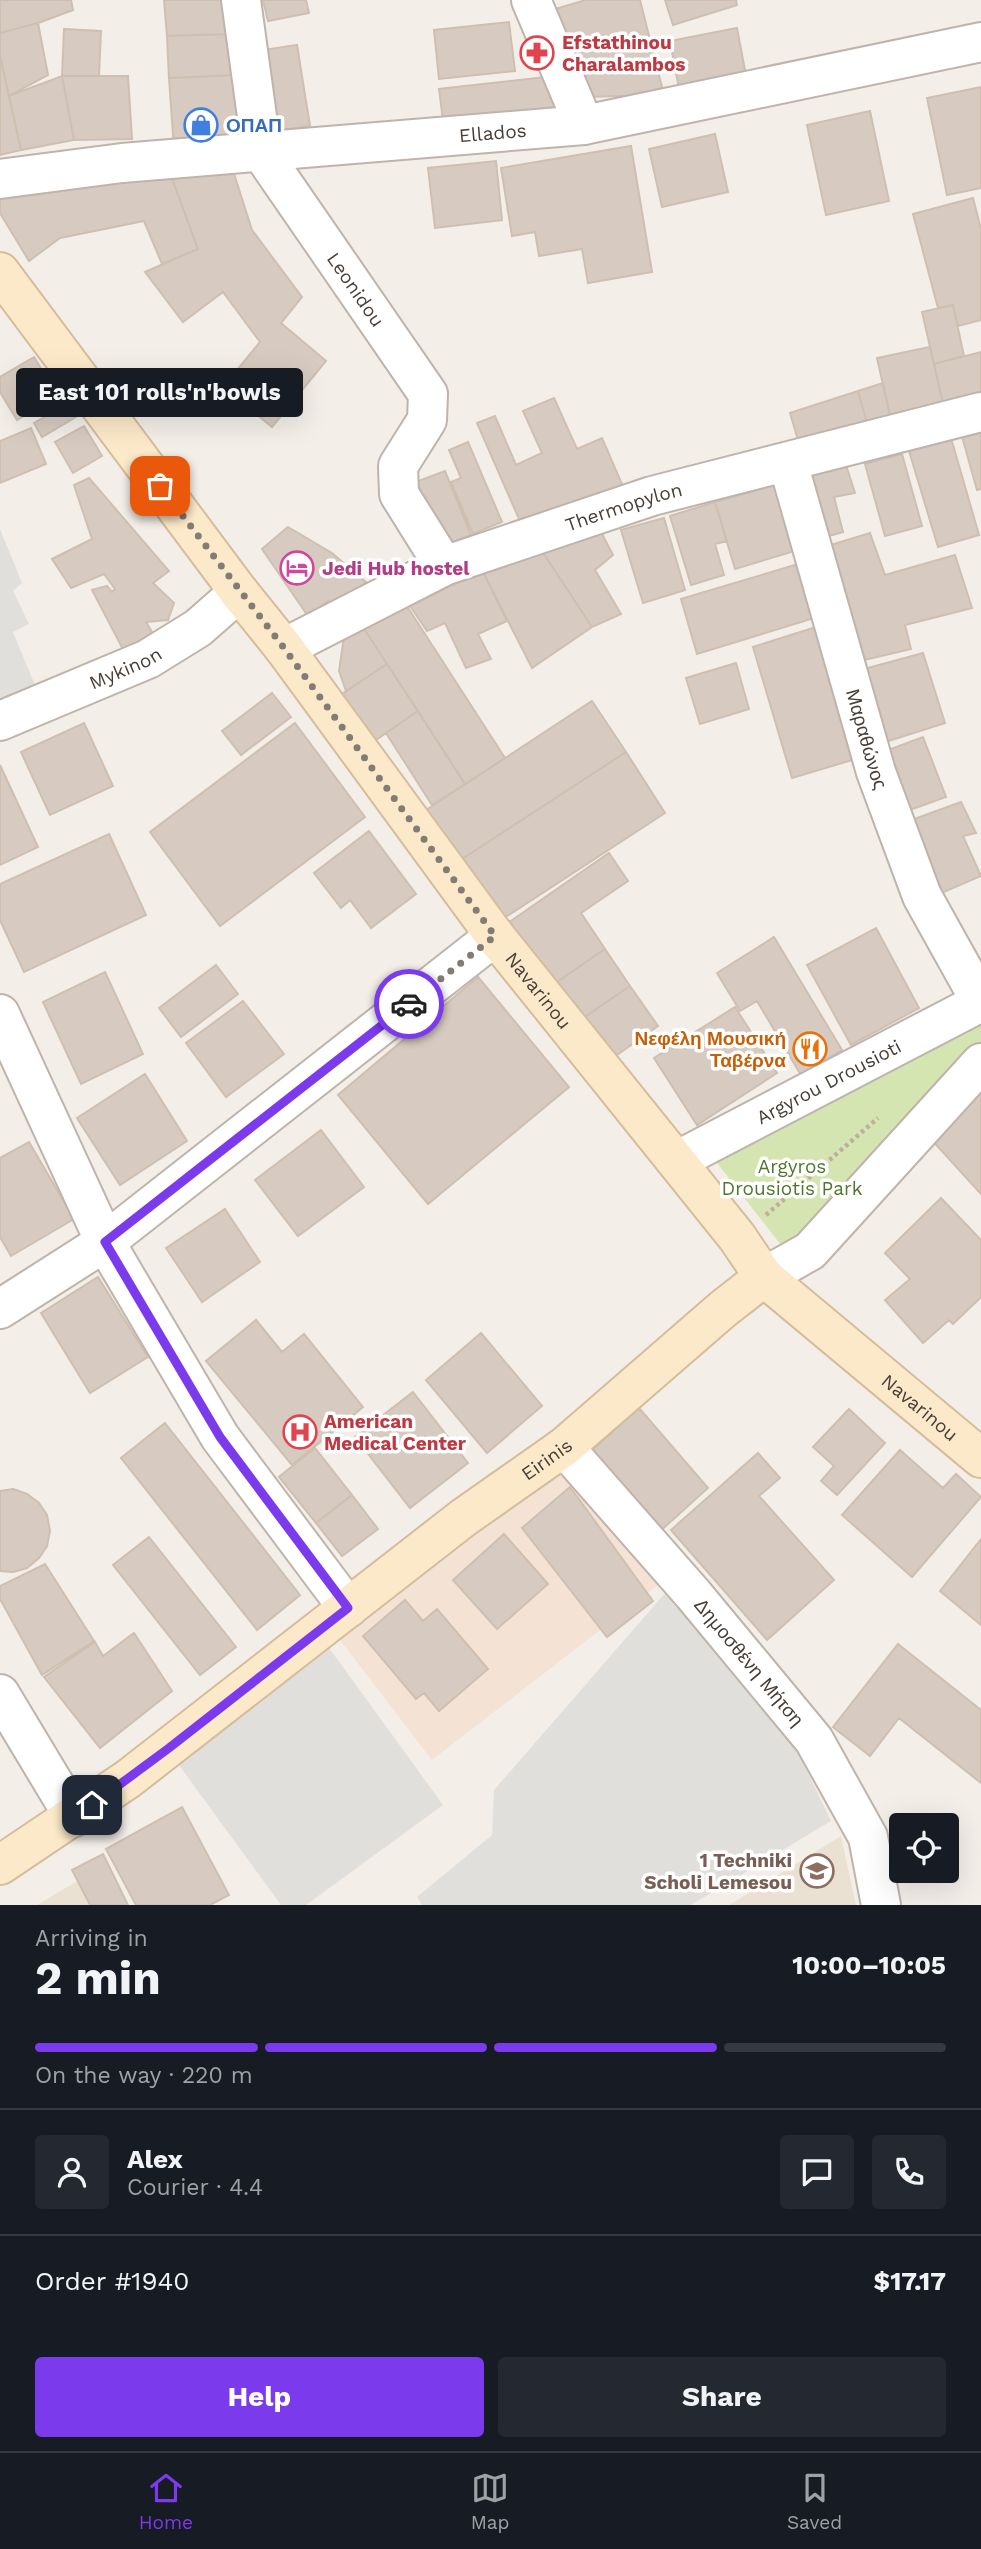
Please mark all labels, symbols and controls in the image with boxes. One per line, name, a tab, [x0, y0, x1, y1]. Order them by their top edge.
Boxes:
place label: Efstathinou Charalambos	[562, 31, 685, 76]
pharmacy icon: Efstathinou Charalambos	[518, 34, 556, 72]
shop icon: ΟΠΑΠ	[182, 106, 220, 144]
place label: ΟΠΑΠ	[226, 114, 282, 137]
street label: Ellados	[458, 119, 528, 147]
street label: Leonidou	[322, 248, 389, 331]
callout: East 101 rolls'n'bowls	[17, 367, 304, 416]
text: East 101 rolls'n'bowls	[38, 379, 281, 406]
pin	[130, 456, 190, 516]
icon: bag	[141, 467, 179, 505]
street label: Thermopylon	[562, 478, 685, 536]
hotel icon: Jedi Hub hostel	[278, 549, 316, 587]
place label: Jedi Hub hostel	[322, 557, 470, 580]
street label: Mykinon	[86, 642, 166, 694]
street label: Μαραθώνος	[841, 686, 892, 792]
street label: Navarinou	[500, 947, 576, 1034]
courier	[374, 969, 444, 1039]
icon: car	[390, 985, 428, 1023]
place label: Νεφέλη Μουσική Ταβέρνα	[635, 1027, 786, 1072]
restaurant icon: Νεφέλη Μουσική Ταβέρνα	[791, 1030, 829, 1068]
street label: Argyrou Drousioti	[752, 1035, 905, 1129]
park label: Argyros Drousiotis Park	[722, 1155, 863, 1200]
street label: Navarinou	[877, 1369, 963, 1446]
place label: American Medical Center	[324, 1410, 467, 1455]
hospital icon: American Medical Center	[281, 1413, 319, 1451]
street label: Eirinis	[517, 1434, 577, 1485]
street label: Δημοσθένη Μήτση	[689, 1594, 809, 1731]
pin	[62, 1775, 122, 1835]
icon: home	[73, 1786, 111, 1824]
map controls	[889, 1813, 959, 1883]
button: locate	[889, 1813, 959, 1883]
place label: 1 Techniki Scholi Lemesou	[644, 1849, 792, 1894]
school or university icon: 1 Techniki Scholi Lemesou	[798, 1852, 836, 1890]
text: Arriving in	[35, 1925, 148, 1952]
text: 10:00–10:05	[792, 1950, 946, 1980]
text: 2 min	[35, 1951, 161, 2005]
text: On the way · 220 m	[35, 2062, 253, 2089]
button: person	[35, 2135, 109, 2209]
button: chat	[780, 2135, 854, 2209]
button: phone	[872, 2135, 946, 2209]
text: Alex	[127, 2144, 183, 2174]
text: Courier · 4.4	[127, 2174, 263, 2201]
text: Order #1940	[35, 2266, 190, 2296]
text: $17.17	[874, 2266, 946, 2296]
button: Help	[35, 2357, 484, 2437]
button: Share	[498, 2357, 946, 2437]
tab: Home	[139, 2469, 193, 2534]
tab: Map	[471, 2469, 509, 2534]
tab: Saved	[787, 2469, 842, 2534]

